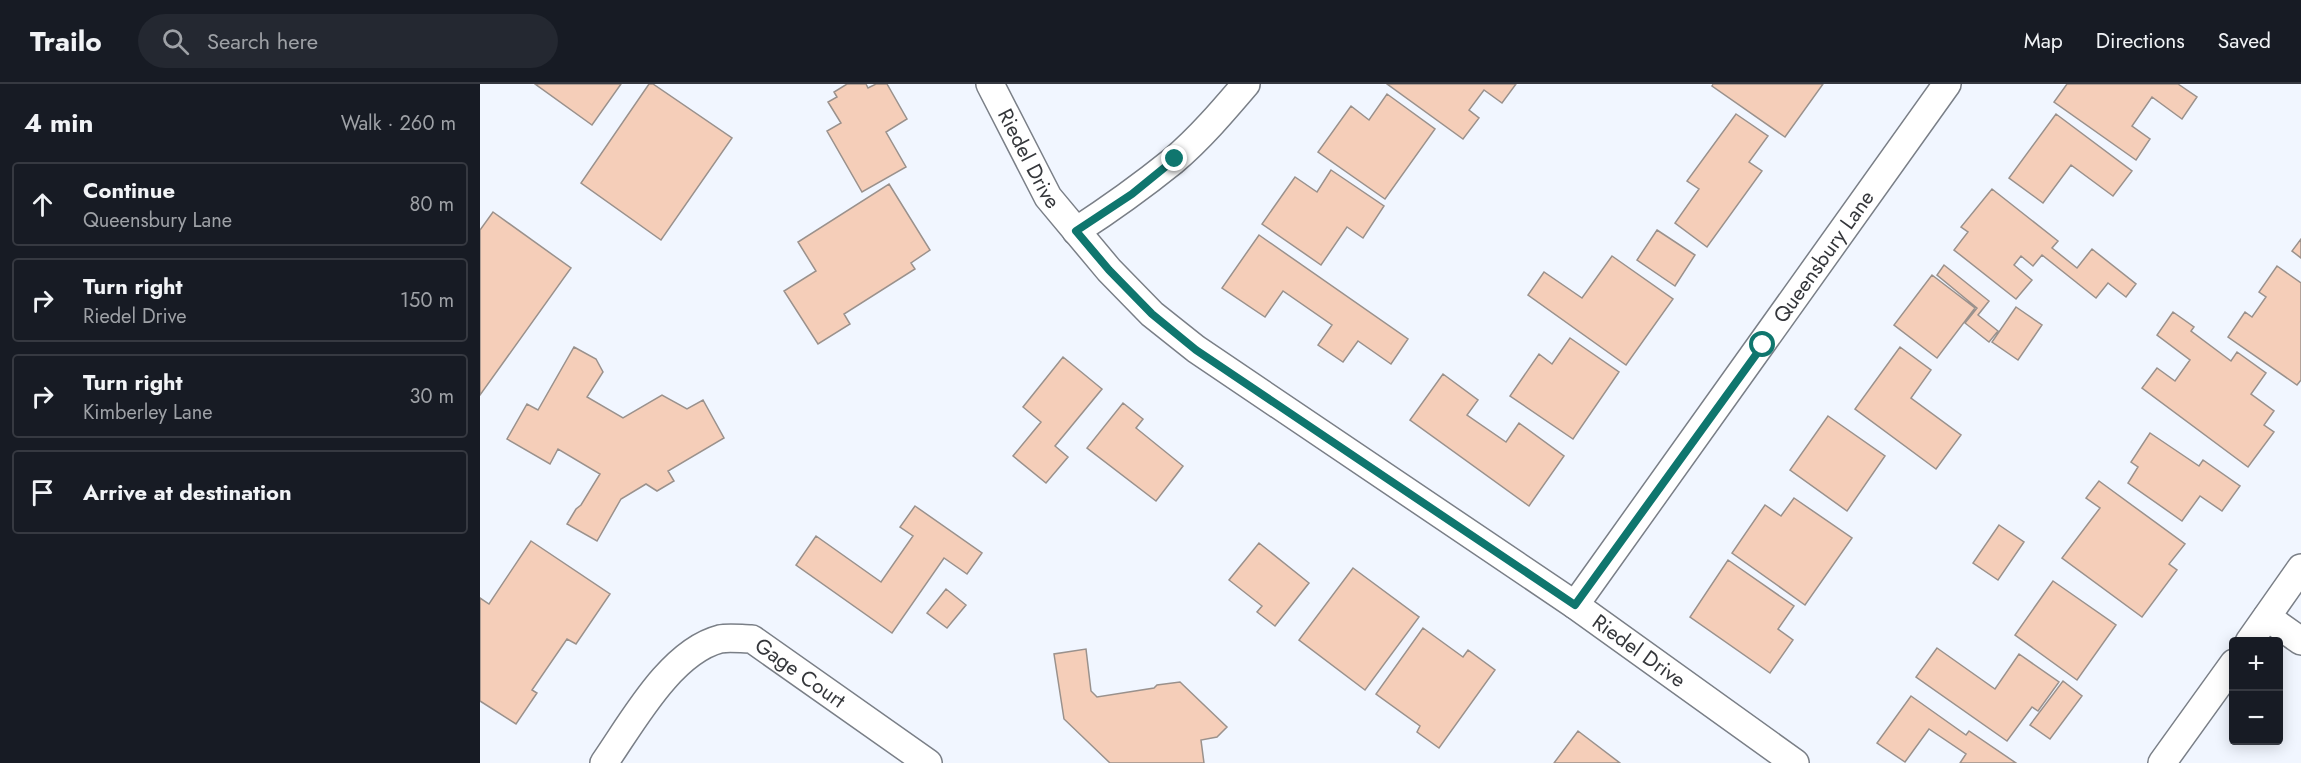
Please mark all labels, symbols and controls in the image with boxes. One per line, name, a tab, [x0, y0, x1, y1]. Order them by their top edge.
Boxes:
search box	[138, 14, 558, 68]
text: Trailo	[30, 21, 102, 62]
icon: search	[159, 25, 192, 58]
text: Search here	[207, 25, 318, 57]
text: Map	[2024, 26, 2063, 56]
text: Directions	[2096, 26, 2185, 56]
text: Saved	[2218, 26, 2271, 56]
text: 4 min	[24, 104, 93, 142]
street label: Riedel Drive	[990, 104, 1067, 215]
text: Walk · 260 m	[341, 109, 456, 138]
route end	[1161, 145, 1187, 171]
text: Continue	[83, 174, 175, 206]
street label: Queensbury Lane	[1766, 184, 1882, 329]
icon: ahead	[26, 188, 59, 221]
text: 80 m	[409, 190, 454, 219]
text: Queensbury Lane	[83, 206, 232, 235]
text: Turn right	[83, 270, 183, 302]
icon: right	[26, 284, 59, 317]
text: 150 m	[400, 286, 454, 315]
text: Riedel Drive	[83, 302, 186, 331]
route start	[1749, 331, 1775, 357]
text: Turn right	[83, 366, 183, 398]
icon: right	[26, 380, 59, 413]
text: 30 m	[409, 382, 454, 411]
text: Kimberley Lane	[83, 398, 212, 427]
icon: arrive	[26, 476, 59, 509]
text: Arrive at destination	[83, 476, 292, 508]
street label: Riedel Drive	[1586, 607, 1692, 695]
street label: Gage Court	[749, 630, 851, 715]
map controls	[2229, 637, 2283, 745]
button: +	[2229, 637, 2283, 691]
button: −	[2229, 691, 2283, 745]

